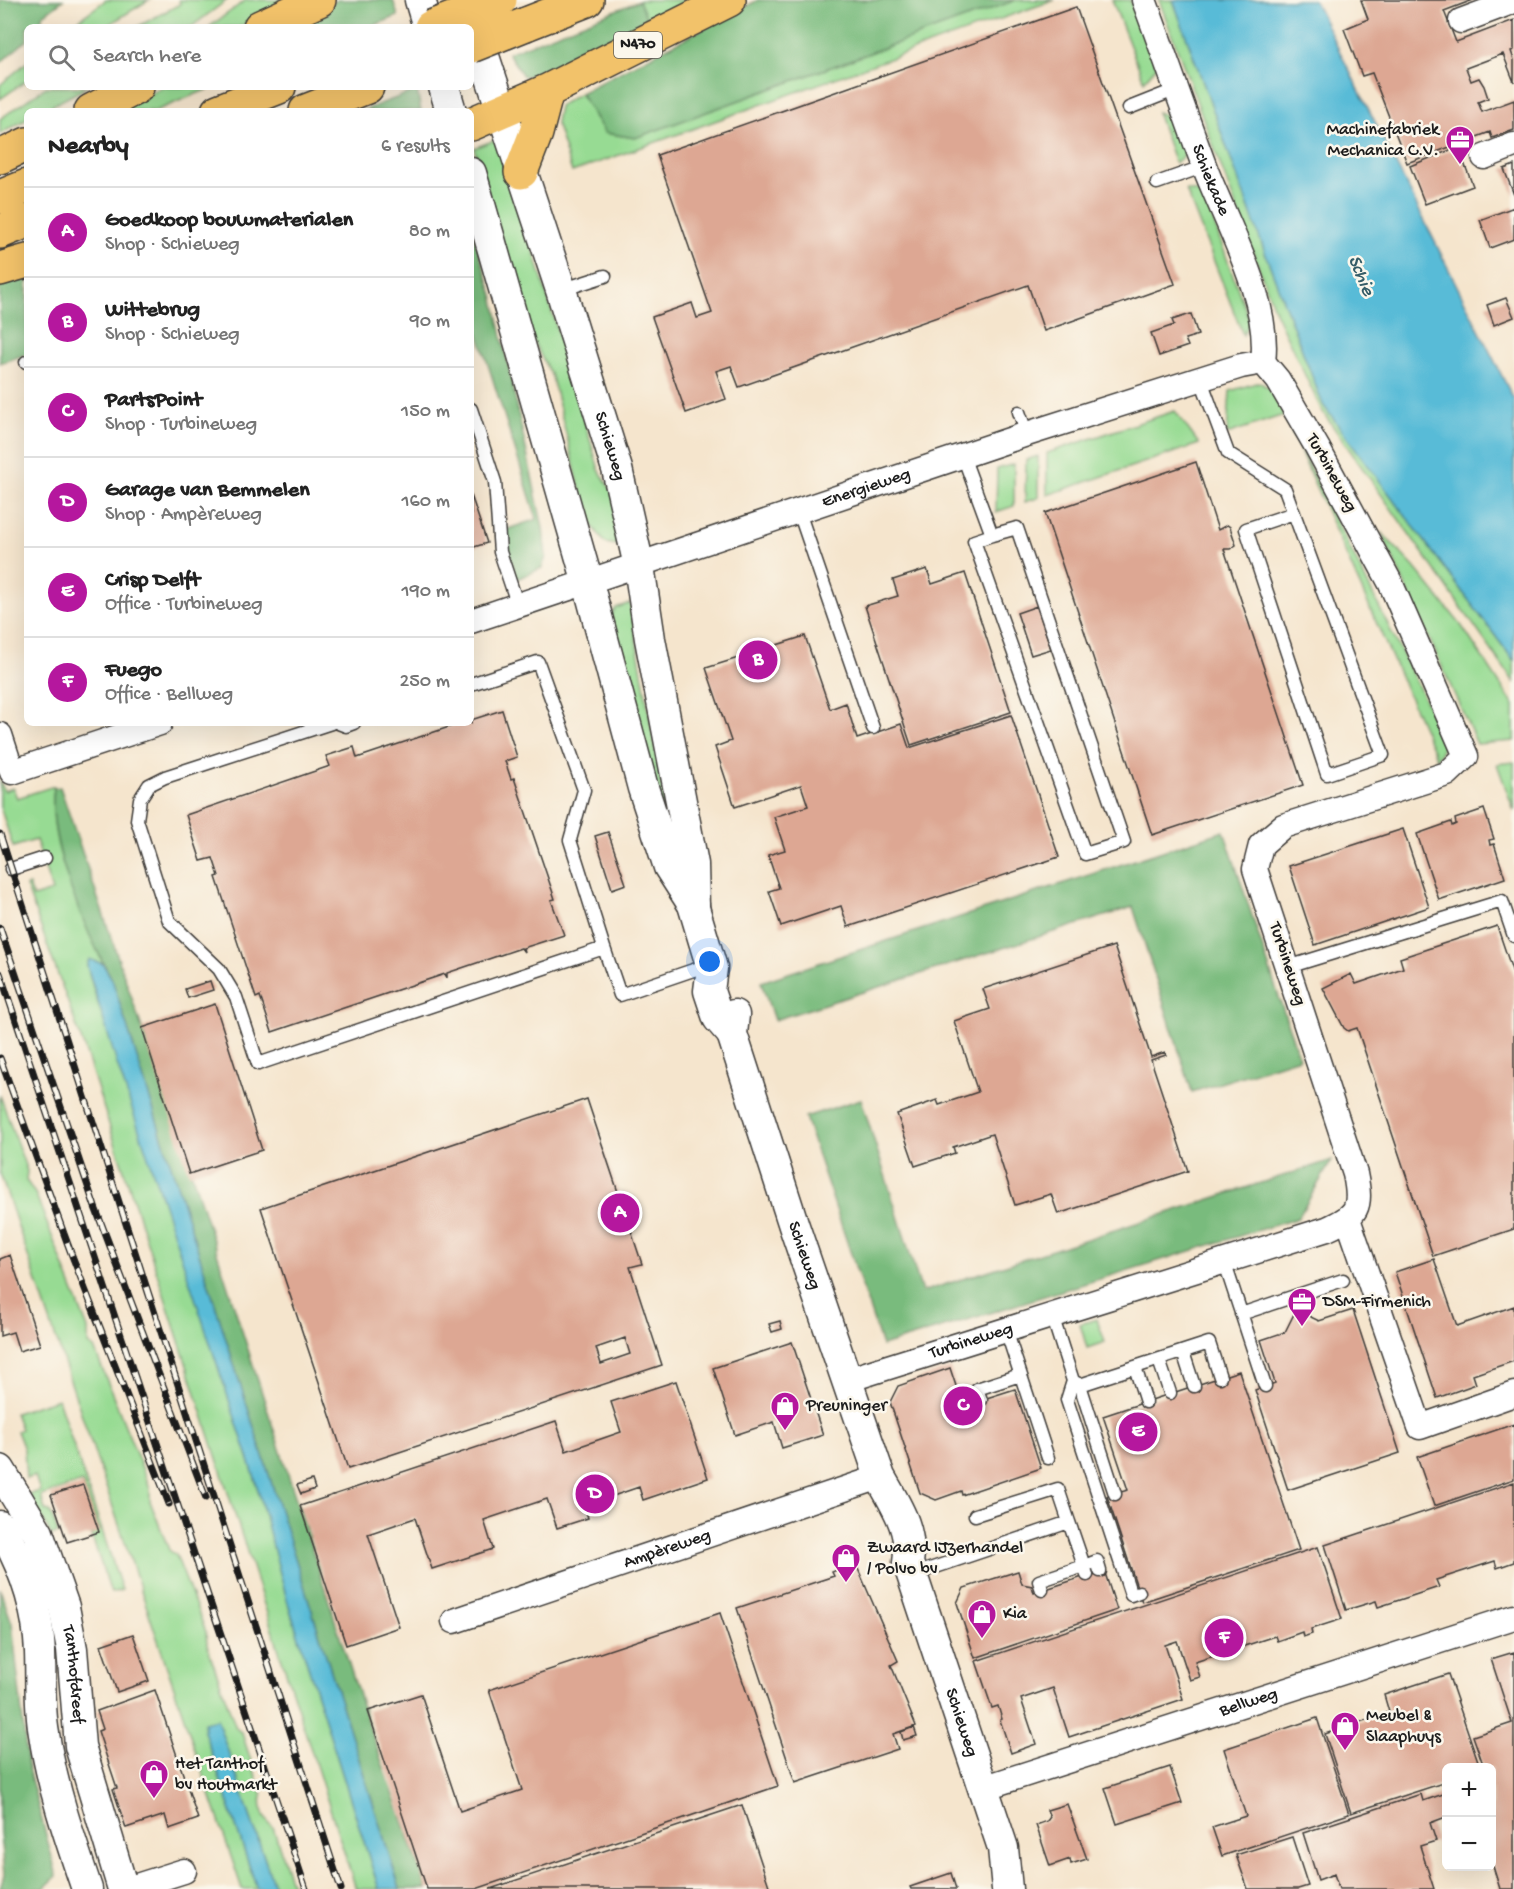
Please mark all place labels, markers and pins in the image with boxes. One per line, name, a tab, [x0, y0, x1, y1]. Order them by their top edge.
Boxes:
place label: Machinefabriek Mechanica C.V.	[1326, 120, 1441, 162]
office icon: Machinefabriek Mechanica C.V.	[1444, 124, 1476, 166]
pin: B	[738, 638, 777, 682]
pin: A	[600, 1190, 640, 1236]
office icon: DSM-Firmenich	[1286, 1286, 1318, 1328]
place label: DSM-Firmenich	[1322, 1292, 1431, 1313]
pin: C	[944, 1384, 982, 1428]
shop icon: Preuninger	[769, 1390, 801, 1432]
place label: Preuninger	[805, 1396, 889, 1417]
pin: E	[1118, 1410, 1158, 1454]
pin: D	[576, 1472, 614, 1516]
place label: Zwaard IJzerhandel / Polvo bv	[867, 1538, 1023, 1580]
shop icon: Zwaard IJzerhandel / Polvo bv	[830, 1542, 862, 1584]
shop icon: Kia	[966, 1598, 998, 1640]
place label: Kia	[1003, 1604, 1028, 1625]
pin: F	[1204, 1616, 1244, 1660]
place label: Meubel & Slaaphuys	[1366, 1706, 1442, 1748]
shop icon: Meubel & Slaaphuys	[1329, 1710, 1361, 1752]
place label: Het Tanthof bv Houtmarkt	[175, 1754, 278, 1796]
shop icon: Het Tanthof bv Houtmarkt	[138, 1758, 170, 1800]

